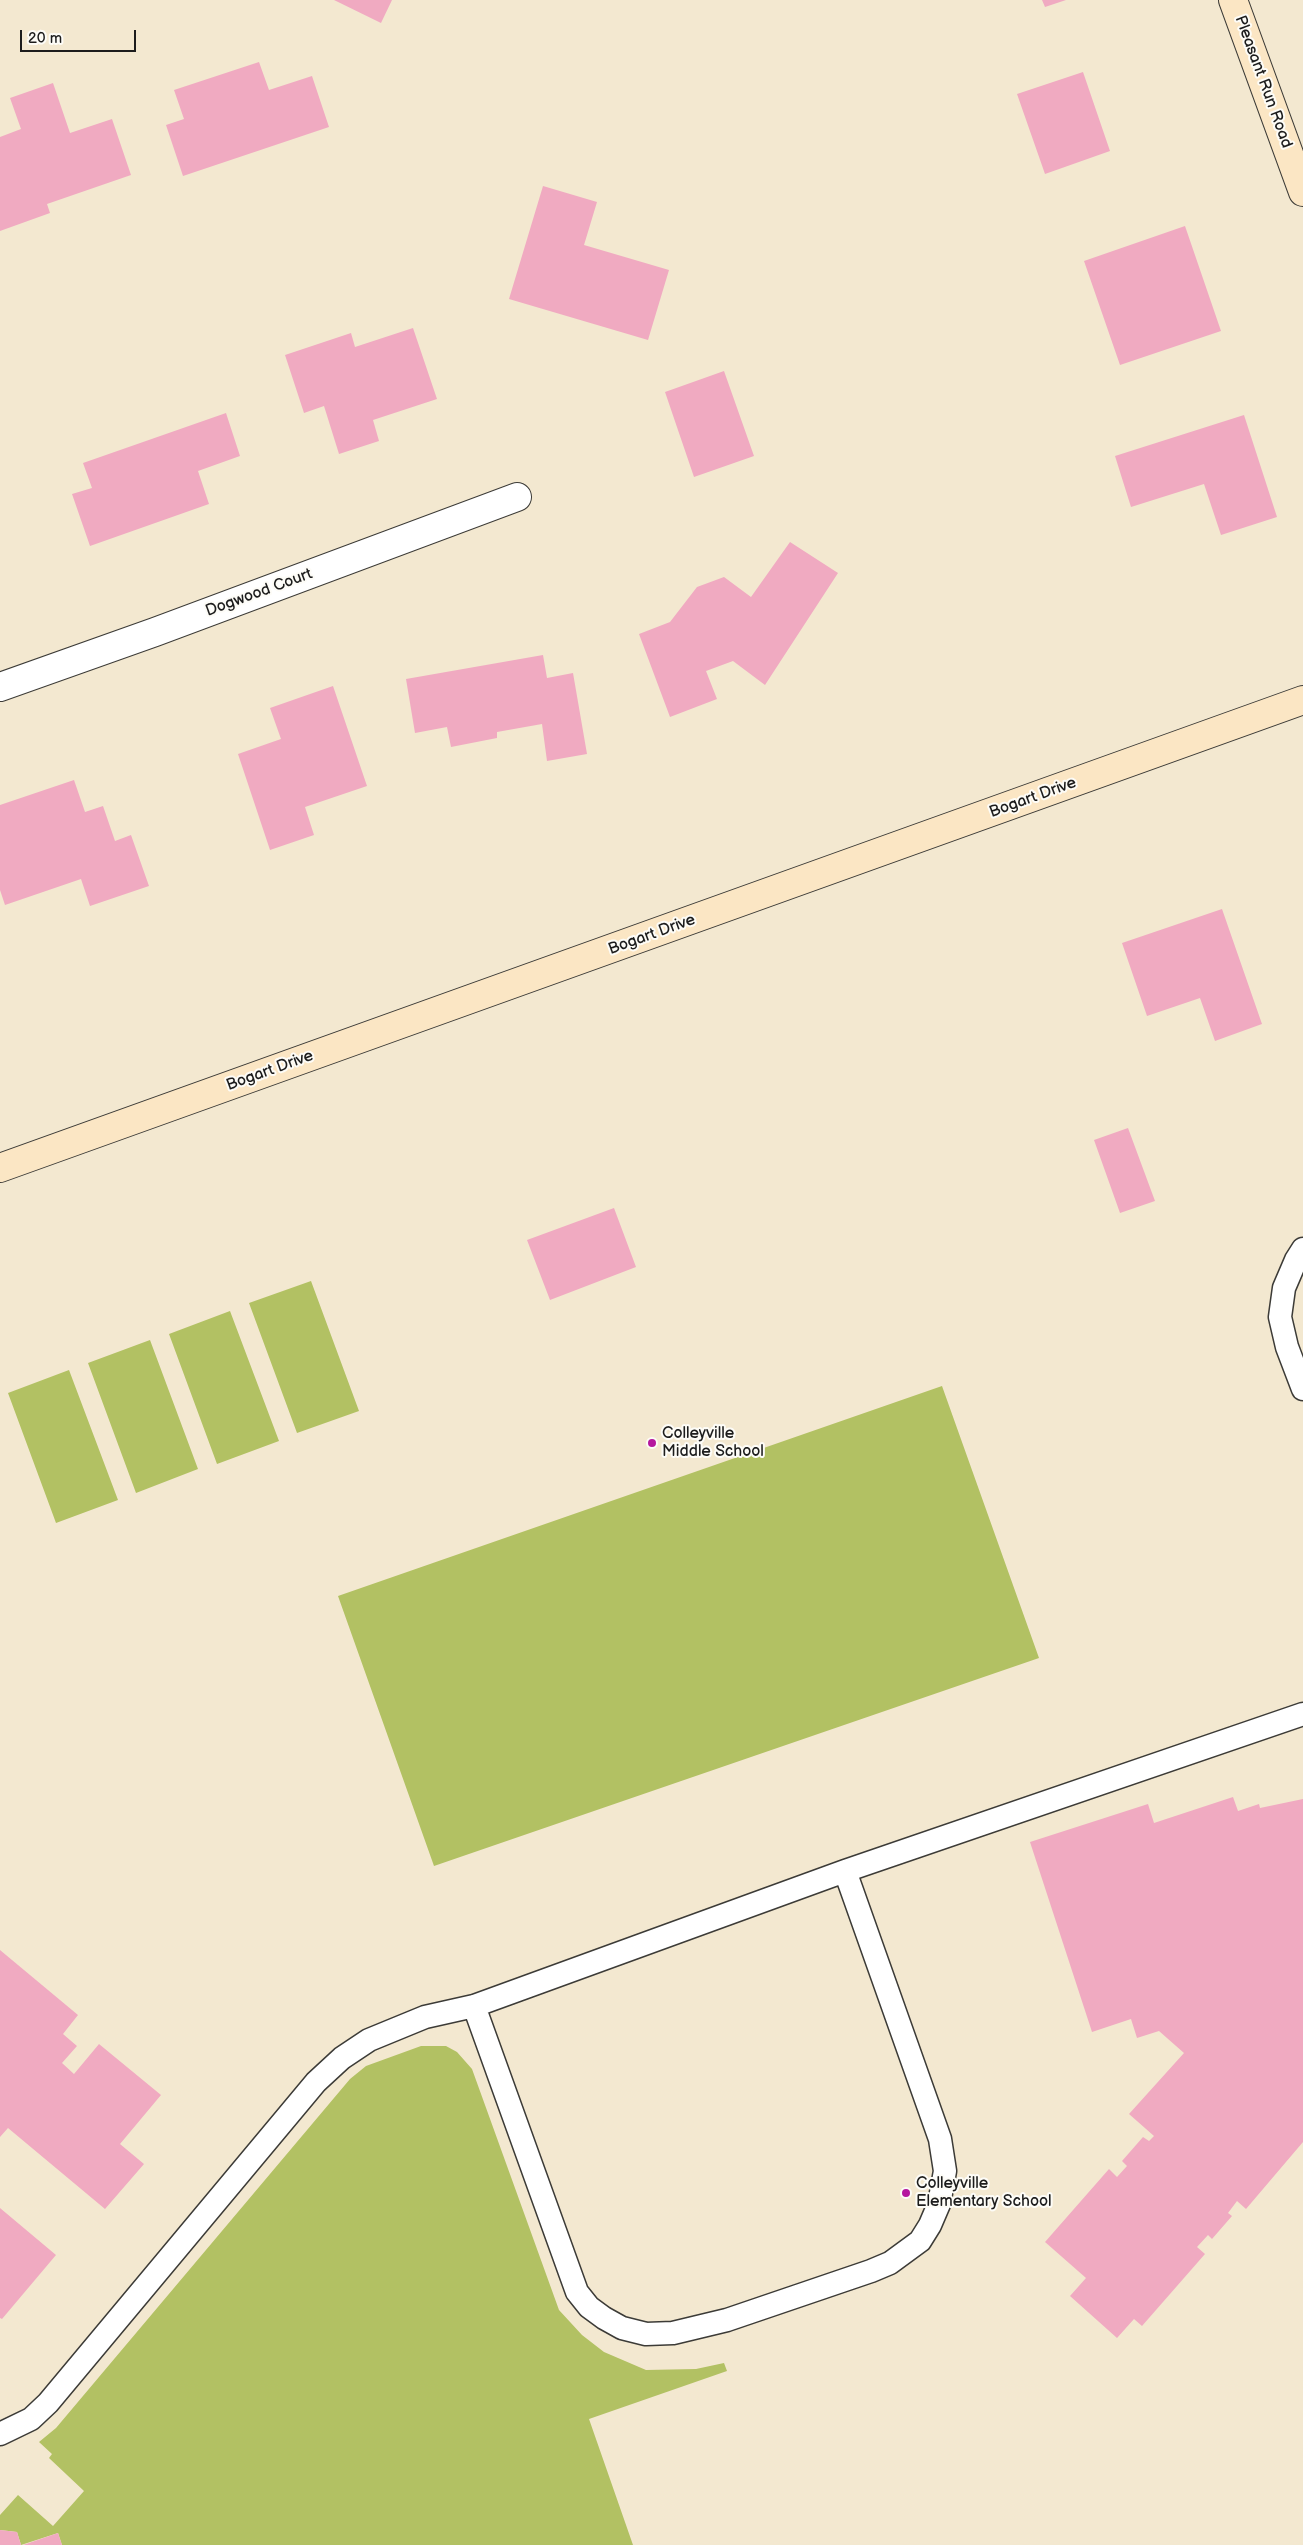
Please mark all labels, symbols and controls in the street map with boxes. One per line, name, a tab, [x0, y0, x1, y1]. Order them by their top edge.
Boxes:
street label: Pleasant Run Road	[1230, 13, 1296, 151]
scale bar	[22, 20, 139, 52]
text: 20 m	[28, 29, 62, 48]
street label: Dogwood Court	[203, 565, 315, 621]
street label: Bogart Drive	[987, 773, 1079, 823]
street label: Bogart Drive	[606, 910, 698, 960]
street label: Bogart Drive	[224, 1046, 316, 1096]
place label: Colleyville Middle School	[662, 1424, 764, 1462]
marker: Colleyville Middle School	[646, 1437, 658, 1449]
place label: Colleyville Elementary School	[916, 2174, 1052, 2212]
marker: Colleyville Elementary School	[900, 2187, 912, 2199]

